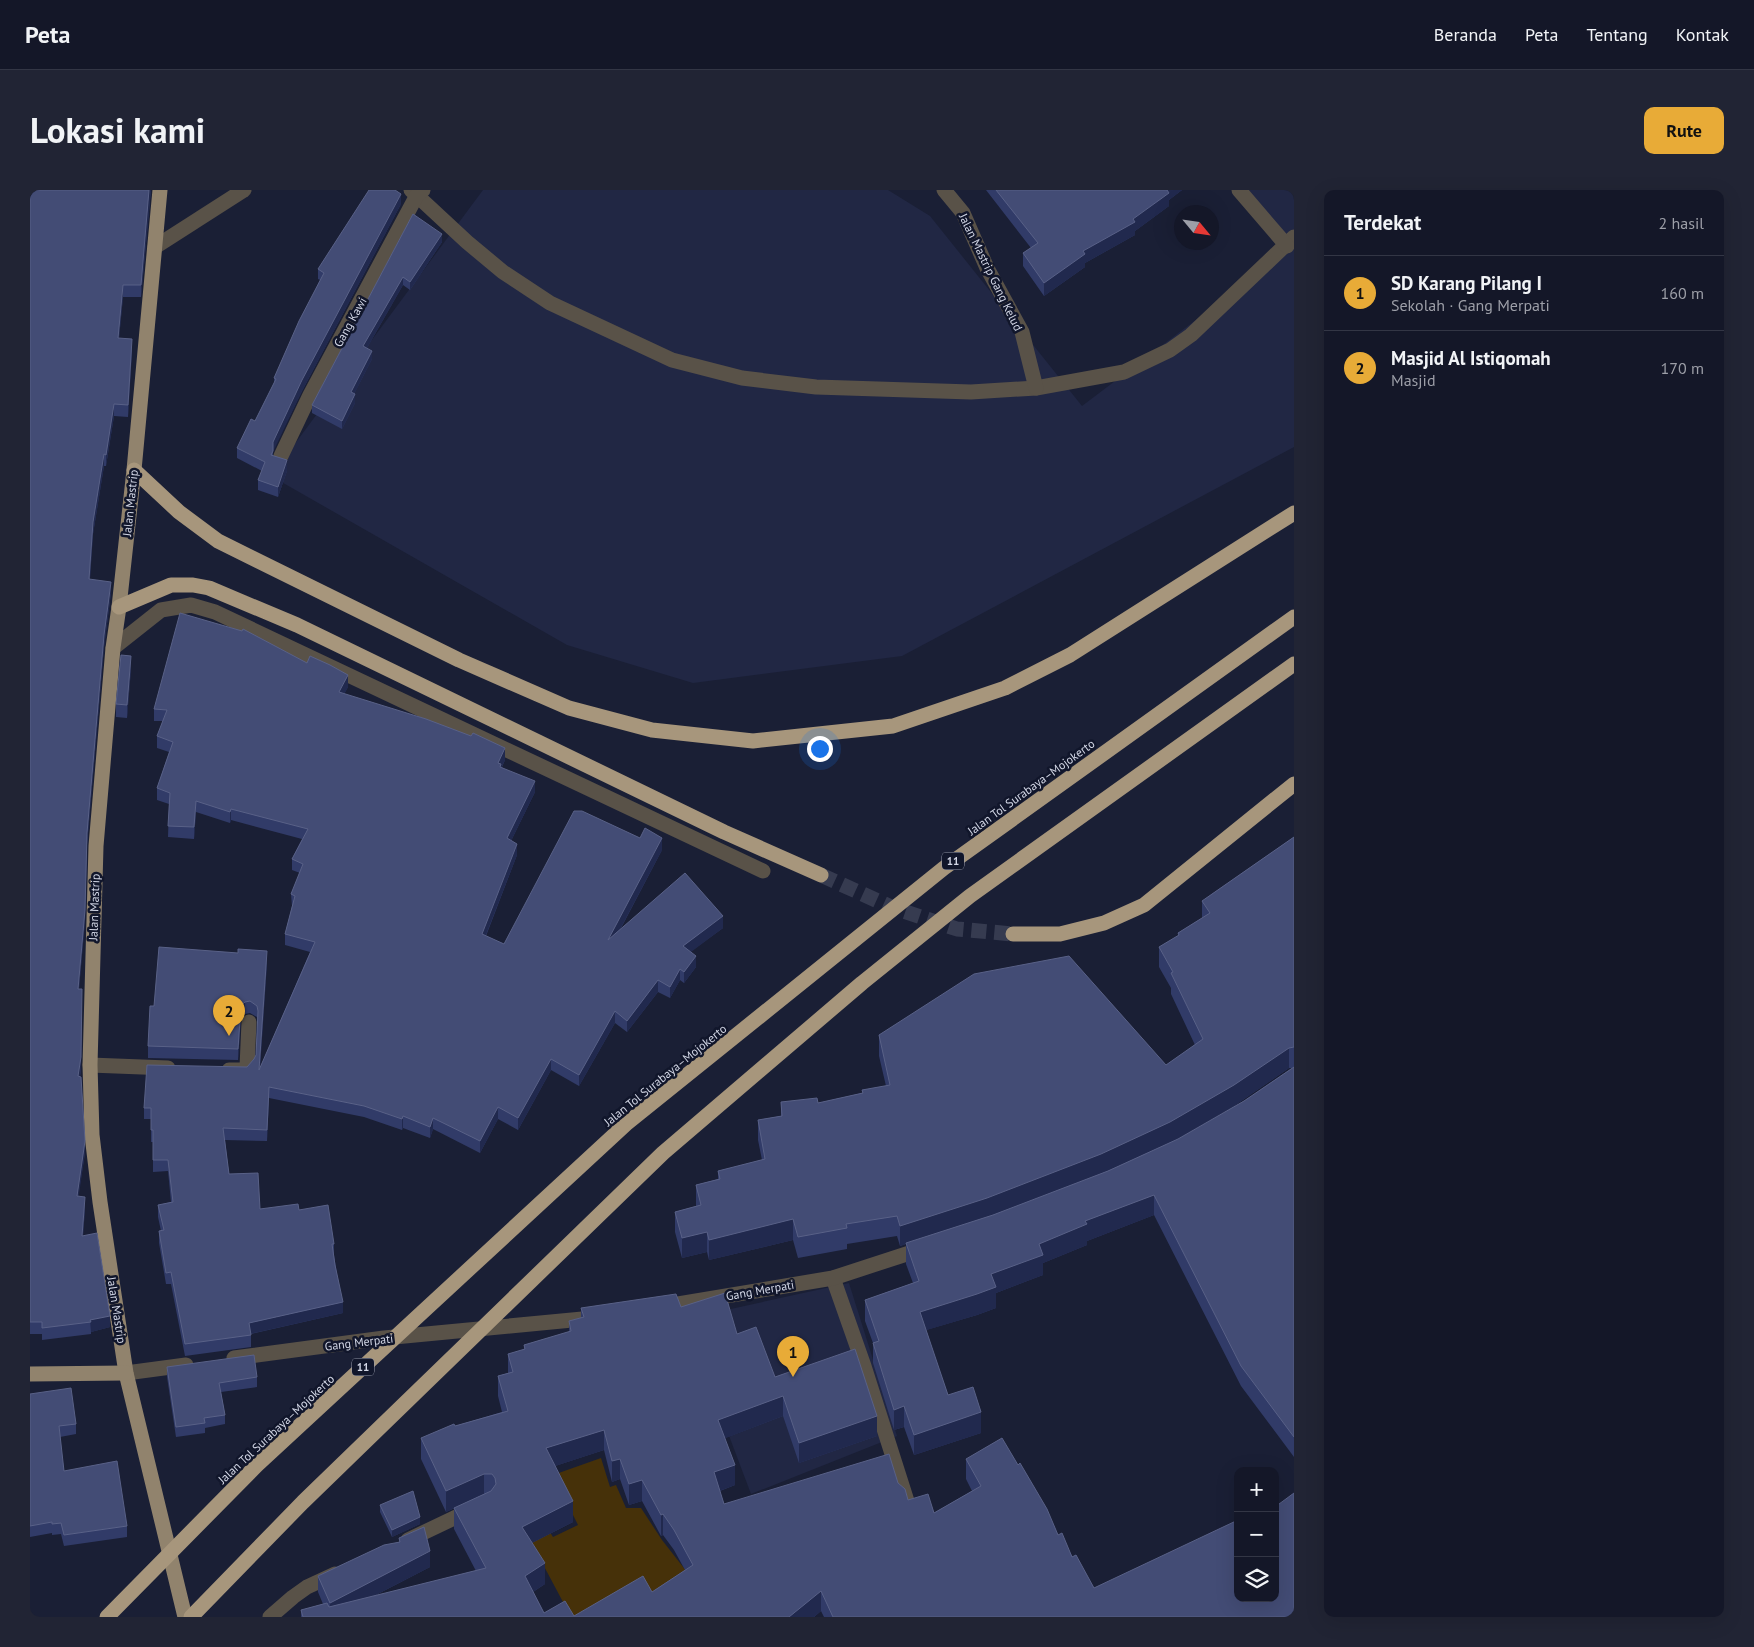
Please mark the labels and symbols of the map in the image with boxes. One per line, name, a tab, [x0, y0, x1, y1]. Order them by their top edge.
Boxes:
north arrow	[1174, 205, 1219, 250]
street label: Jalan Mastrip Gang Kelud	[956, 210, 1026, 333]
street label: Gang Kawi	[330, 295, 370, 349]
street label: Jalan Mastrip	[119, 469, 141, 538]
your location	[807, 736, 833, 762]
street label: Jalan Tol Surabaya–Mojokerto	[964, 736, 1097, 839]
road number: 11	[942, 852, 964, 869]
street label: Jalan Mastrip	[85, 873, 103, 942]
pin: 2	[213, 995, 245, 1036]
street label: Jalan Tol Surabaya–Mojokerto	[600, 1021, 729, 1130]
street label: Jalan Mastrip	[104, 1275, 130, 1344]
street label: Gang Merpati	[725, 1277, 795, 1303]
street label: Gang Merpati	[324, 1330, 394, 1354]
pin: 1	[777, 1336, 809, 1377]
road number: 11	[352, 1358, 374, 1376]
street label: Jalan Tol Surabaya–Mojokerto	[214, 1371, 337, 1487]

